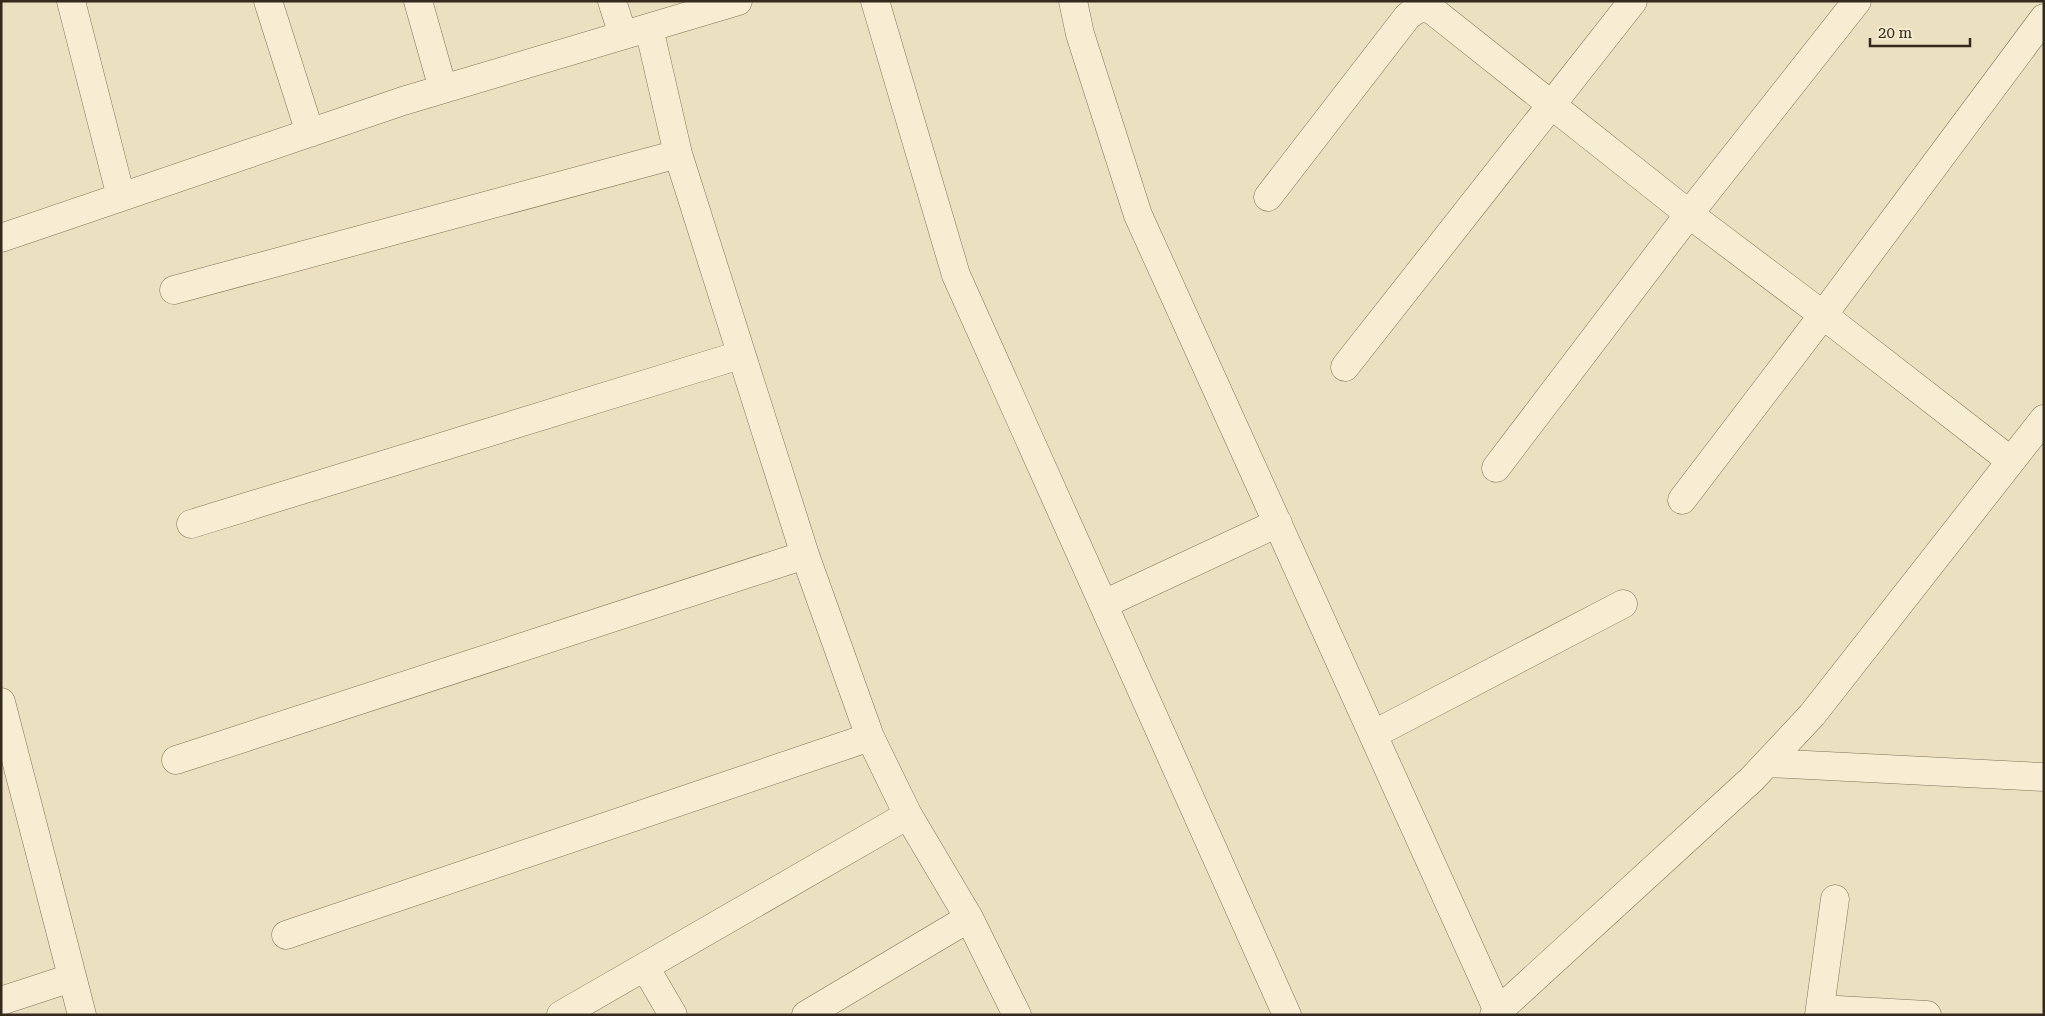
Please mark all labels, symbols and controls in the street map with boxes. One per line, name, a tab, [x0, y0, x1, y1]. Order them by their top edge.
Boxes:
scale bar	[1870, 15, 1970, 47]
text: 20 m	[1878, 24, 1913, 42]

